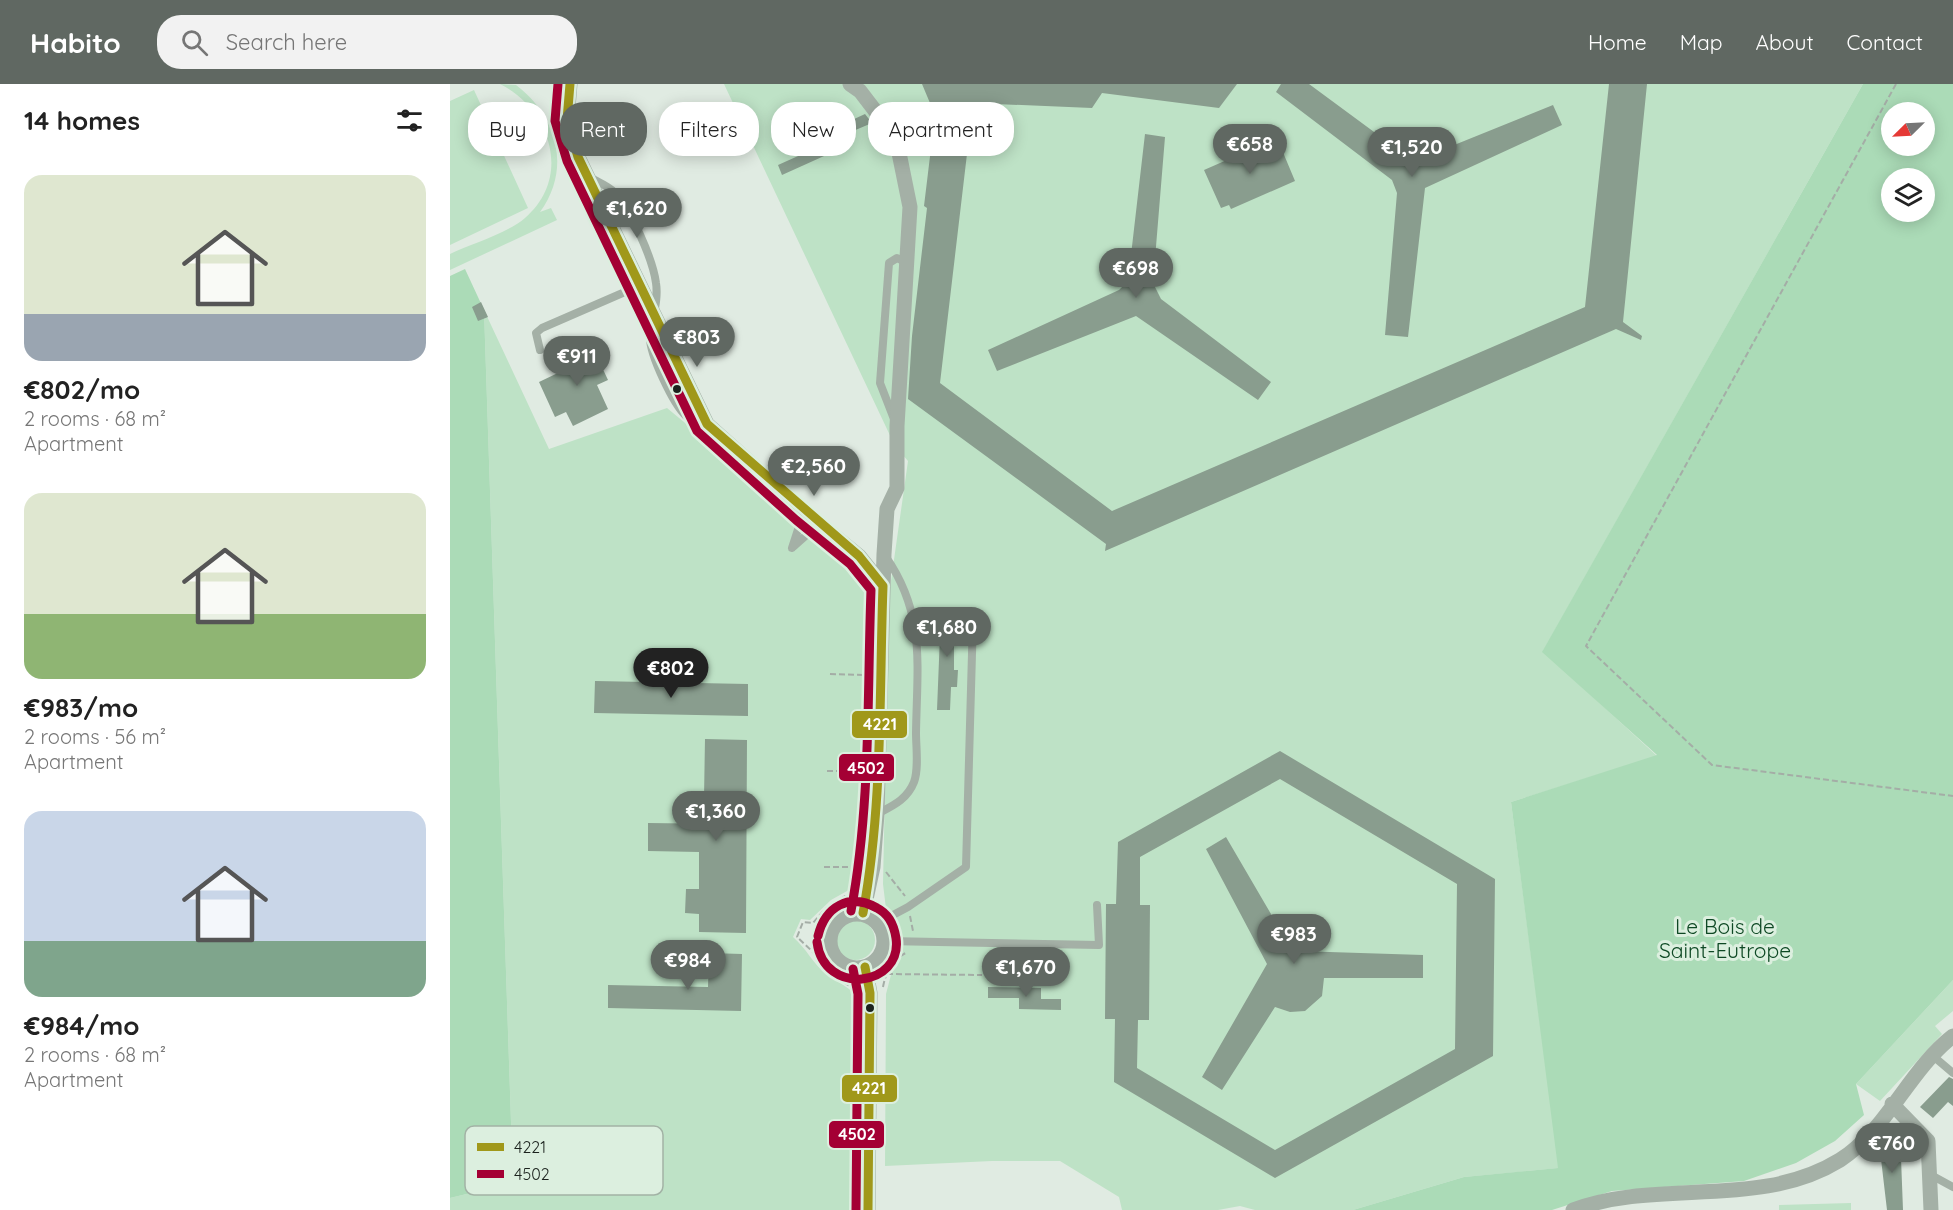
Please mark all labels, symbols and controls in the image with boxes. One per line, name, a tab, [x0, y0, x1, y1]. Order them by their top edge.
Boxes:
search box	[157, 15, 577, 69]
text: Habito	[30, 25, 121, 60]
icon: search	[178, 26, 211, 59]
text: Search here	[226, 28, 347, 56]
text: Home	[1588, 29, 1647, 55]
text: Map	[1680, 29, 1723, 55]
text: About	[1756, 29, 1814, 55]
text: Contact	[1847, 29, 1923, 55]
chip: Buy	[468, 102, 548, 156]
chip: Rent	[560, 102, 647, 156]
chip: Filters	[659, 102, 759, 156]
chip: New	[771, 102, 856, 156]
chip: Apartment	[868, 102, 1014, 156]
north arrow	[1881, 102, 1935, 156]
map controls	[1881, 102, 1935, 222]
text: 14 homes	[24, 104, 140, 137]
icon: filters	[393, 104, 426, 137]
pin: €658	[1214, 124, 1286, 175]
pin: €1,520	[1363, 127, 1461, 178]
text: €658	[1227, 131, 1273, 156]
text: €1,520	[1382, 134, 1443, 159]
button: layers	[1881, 168, 1935, 222]
pin: €1,620	[588, 188, 686, 239]
text: €1,620	[607, 195, 667, 220]
icon: home	[171, 214, 279, 322]
pin: €698	[1100, 248, 1172, 299]
text: €698	[1113, 255, 1159, 280]
pin: €803	[661, 317, 733, 368]
text: €803	[674, 324, 720, 349]
pin: €911	[541, 336, 613, 387]
text: €911	[557, 343, 597, 368]
text: €802/mo	[24, 373, 140, 406]
unlabelled marker	[671, 383, 683, 395]
text: 2 rooms · 68 m²	[24, 406, 166, 431]
text: Apartment	[24, 431, 124, 456]
pin: €2,560	[765, 446, 863, 497]
text: €2,560	[782, 453, 846, 478]
icon: home	[171, 532, 279, 640]
pin: €1,680	[898, 607, 996, 658]
text: €1,680	[917, 614, 977, 639]
pin: €802	[635, 648, 707, 699]
text: €802	[647, 655, 695, 680]
text: €983/mo	[24, 691, 138, 724]
line badge: 4221	[851, 710, 908, 739]
text: 4221	[863, 714, 897, 734]
text: 2 rooms · 56 m²	[24, 724, 166, 749]
text: Apartment	[24, 749, 124, 774]
line badge: 4502	[838, 753, 895, 782]
text: 4502	[847, 758, 885, 778]
pin: €1,360	[667, 791, 765, 842]
text: €1,360	[686, 798, 746, 823]
icon: home	[171, 850, 279, 958]
park label: Le Bois de Saint-Eutrope	[1659, 913, 1791, 963]
pin: €983	[1258, 914, 1330, 965]
text: €983	[1271, 921, 1317, 946]
pin: €984	[652, 940, 724, 991]
text: €984	[665, 947, 711, 972]
pin: €1,670	[977, 947, 1075, 998]
text: €1,670	[996, 954, 1056, 979]
unlabelled marker	[864, 1002, 876, 1014]
text: €984/mo	[24, 1009, 140, 1042]
text: 2 rooms · 68 m²	[24, 1042, 166, 1067]
text: Apartment	[24, 1067, 124, 1092]
line badge: 4221	[841, 1074, 898, 1103]
text: 4221	[852, 1078, 886, 1098]
line badge: 4502	[828, 1120, 885, 1149]
pin: €760	[1856, 1123, 1928, 1174]
text: 4502	[838, 1124, 876, 1144]
legend	[465, 1126, 663, 1195]
text: €760	[1869, 1130, 1915, 1155]
text: 4221	[514, 1137, 546, 1157]
text: 4502	[514, 1164, 550, 1184]

